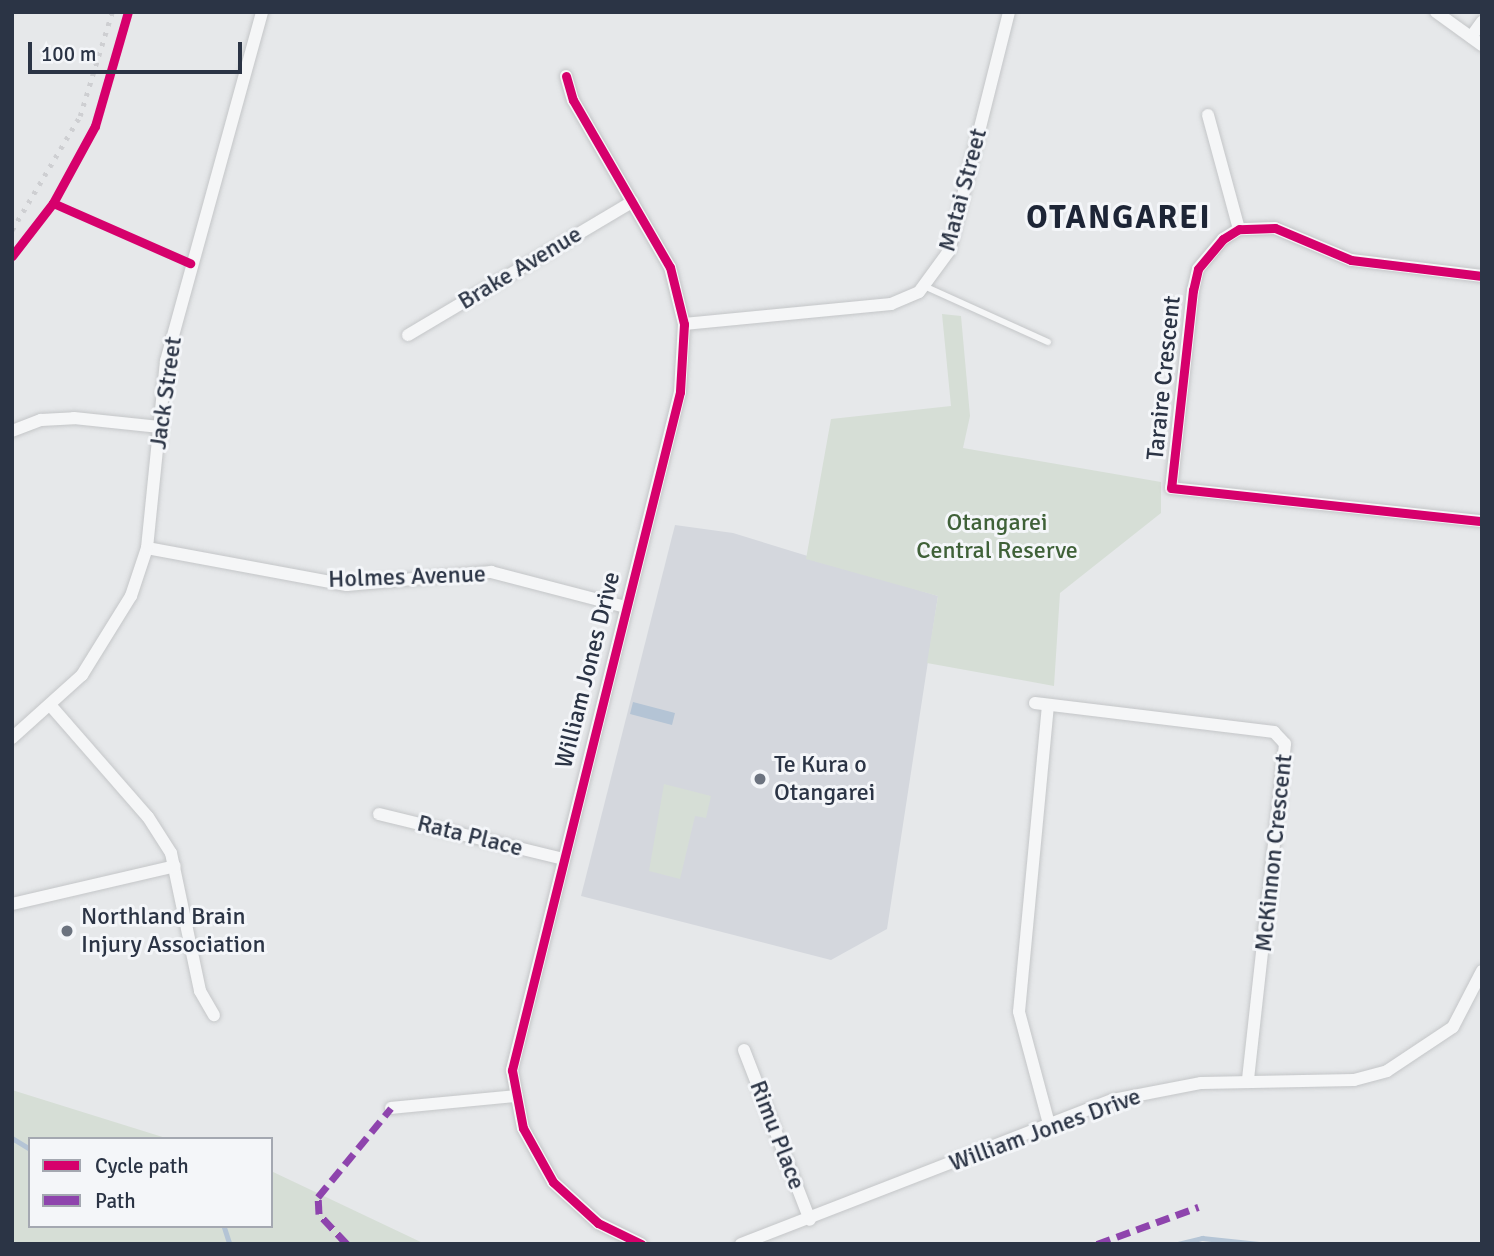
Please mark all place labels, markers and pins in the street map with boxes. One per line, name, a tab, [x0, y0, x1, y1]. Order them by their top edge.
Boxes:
place label: Te Kura o Otangarei	[774, 751, 875, 807]
marker: Te Kura o Otangarei	[752, 771, 768, 787]
place label: Northland Brain Injury Association	[81, 903, 266, 959]
marker: Northland Brain Injury Association	[59, 923, 75, 939]

